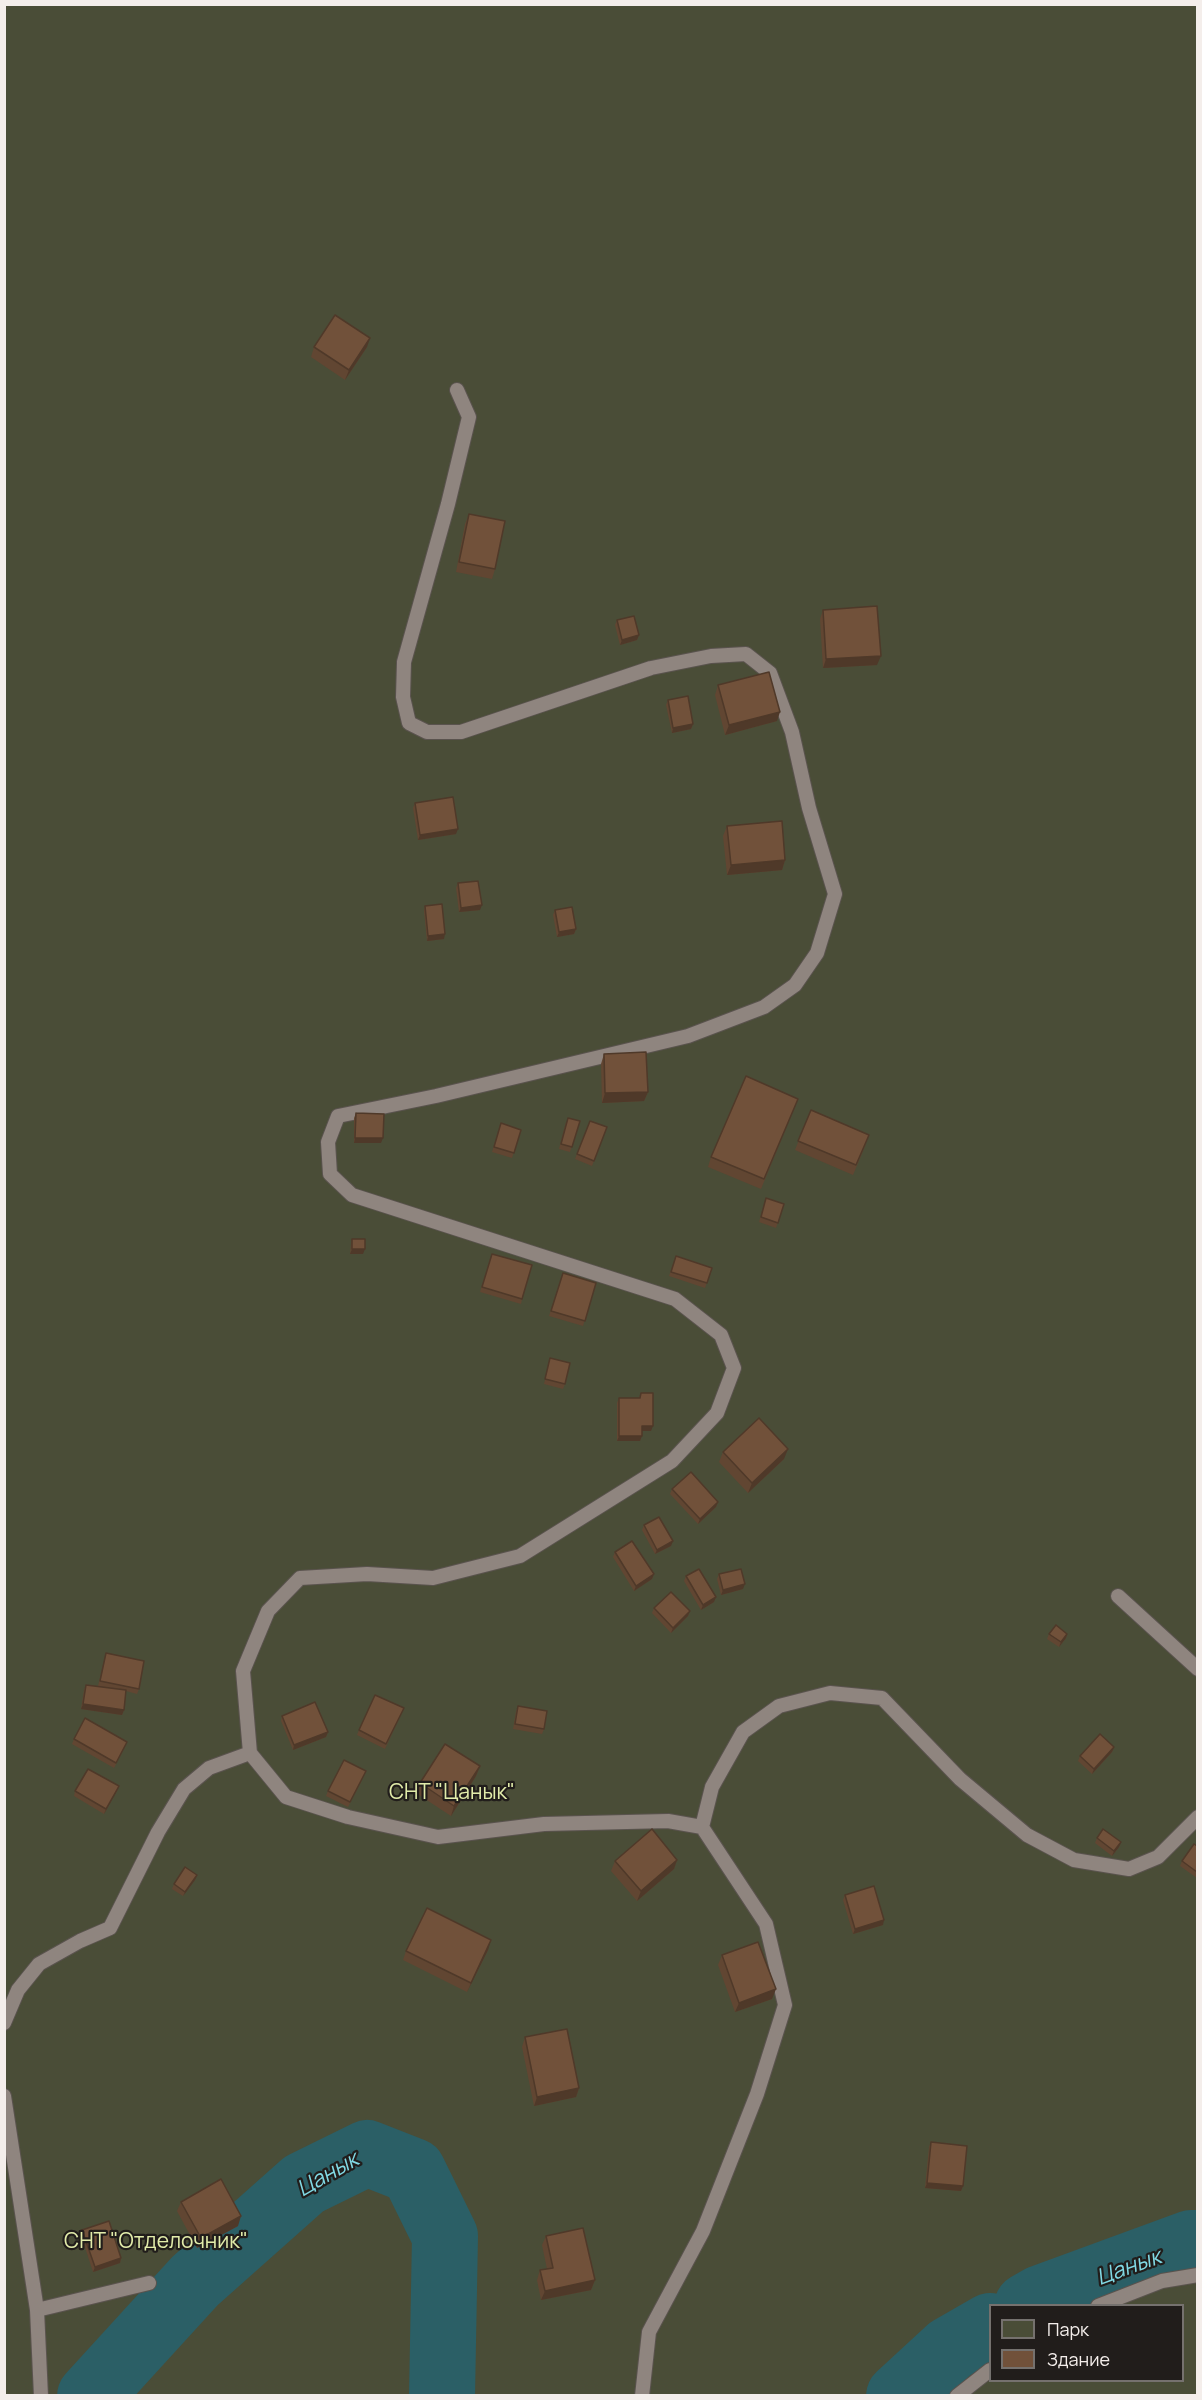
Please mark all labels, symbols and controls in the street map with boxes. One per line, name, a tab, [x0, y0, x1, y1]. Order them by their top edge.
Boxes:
park label: СНТ "Цанык"	[389, 1780, 515, 1806]
water label: Цанык	[293, 2147, 363, 2203]
park label: СНТ "Отделочник"	[64, 2229, 248, 2255]
water label: Цанык	[1093, 2244, 1165, 2292]
legend	[989, 2304, 1184, 2382]
text: Парк	[1047, 2317, 1089, 2341]
text: Здание	[1047, 2347, 1110, 2371]

